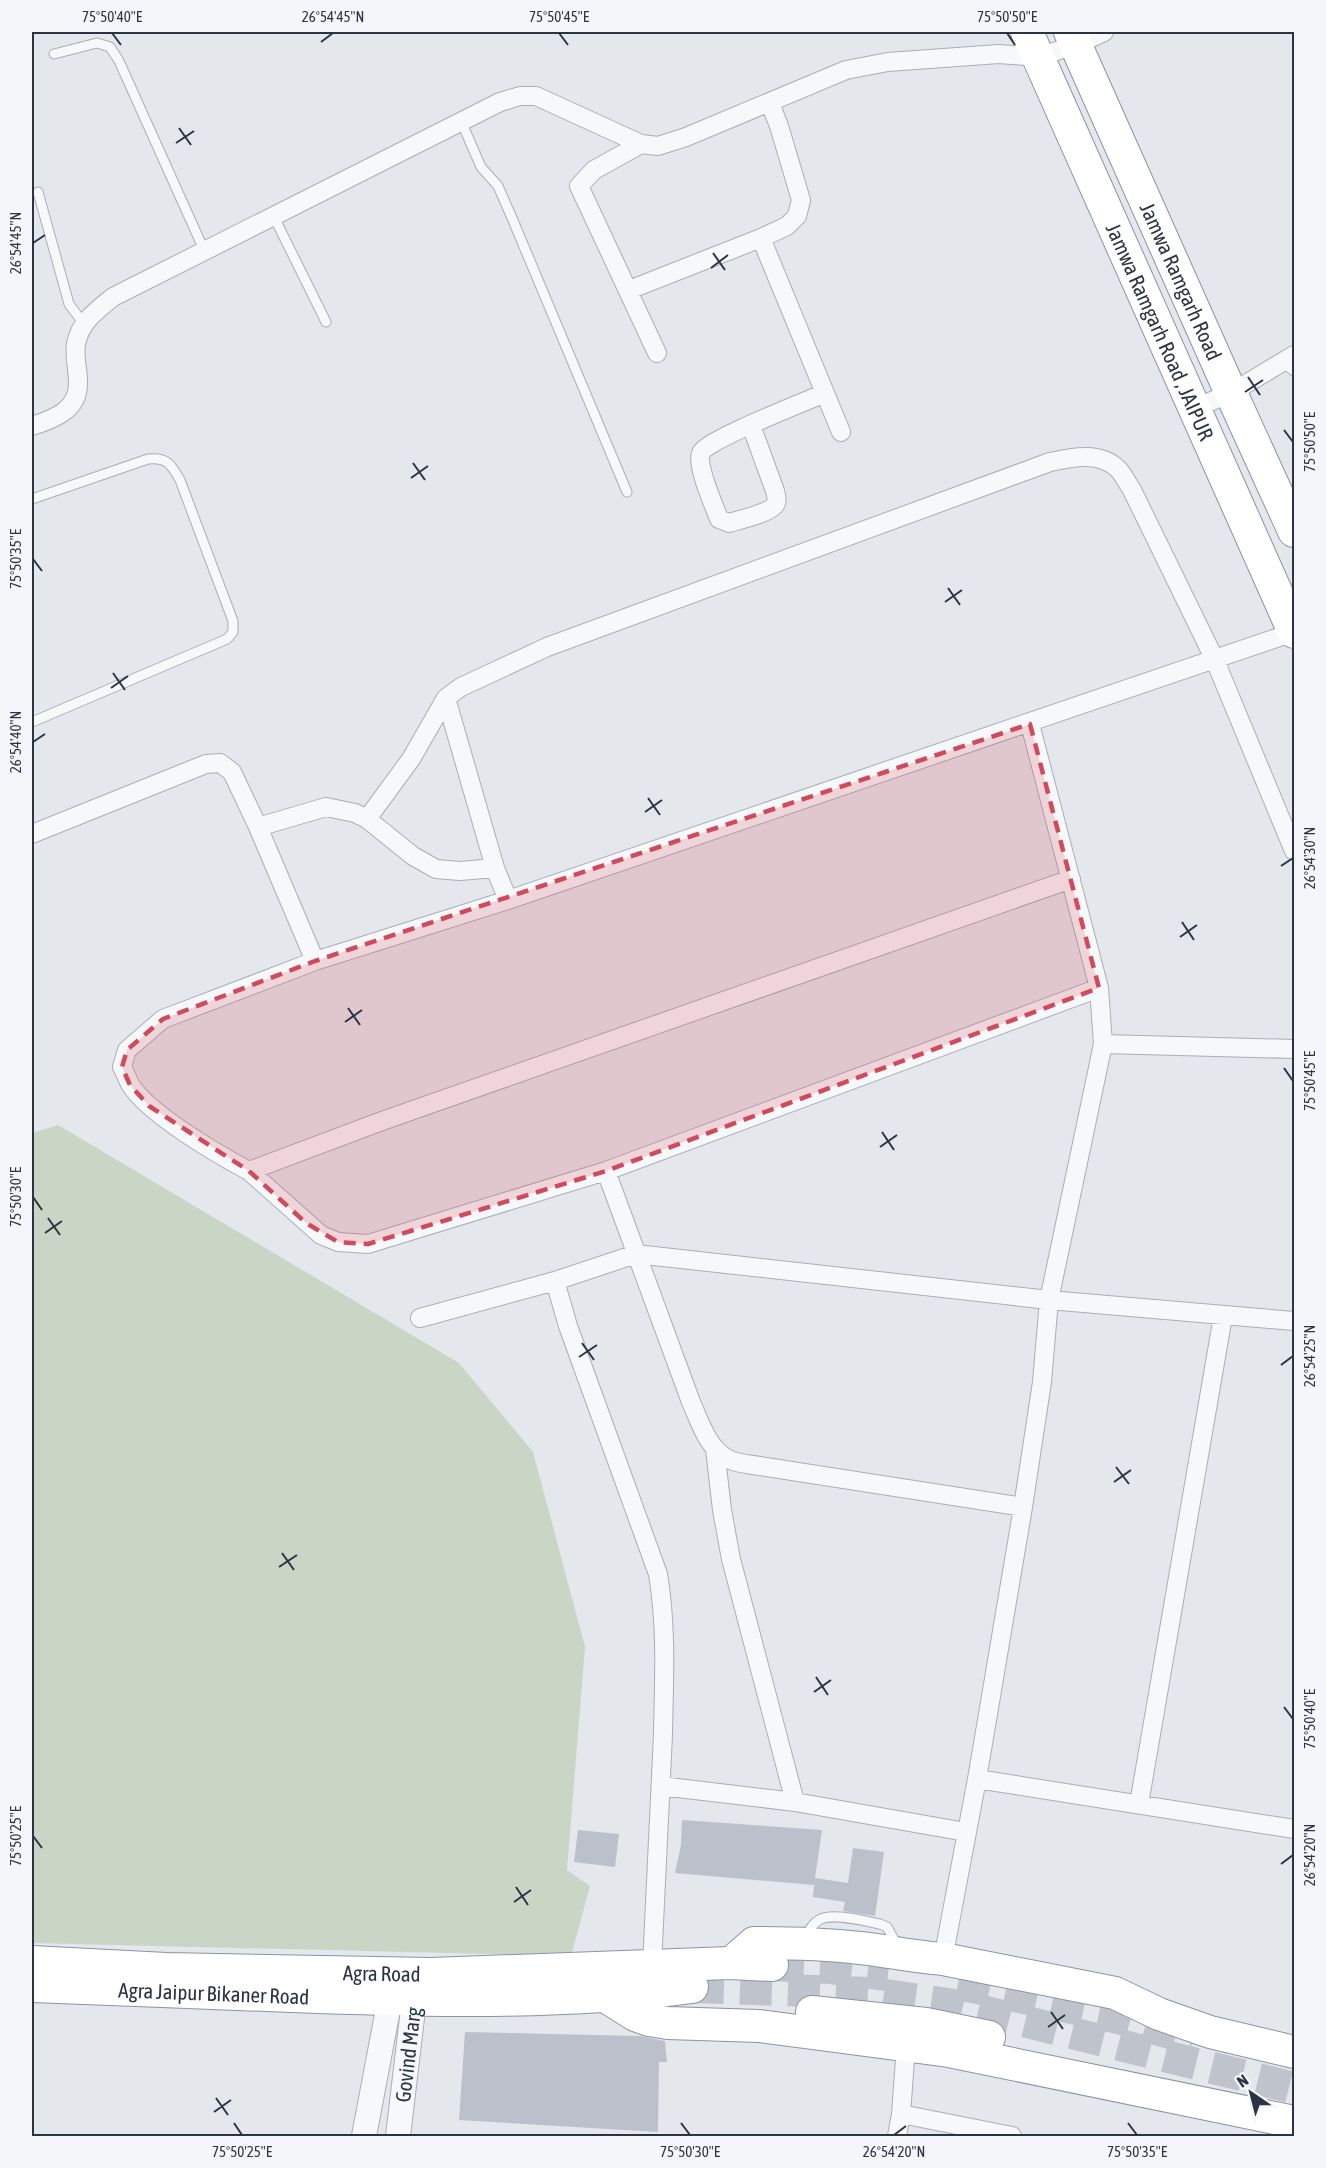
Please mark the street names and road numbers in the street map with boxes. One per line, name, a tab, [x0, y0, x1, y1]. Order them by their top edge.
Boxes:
street label: Jamwa Ramgarh Road	[1136, 199, 1227, 364]
street label: Jamwa Ramgarh Road , JAIPUR	[1102, 219, 1219, 444]
street label: Agra Road	[343, 1960, 421, 1986]
street label: Agra Jaipur Bikaner Road	[118, 1977, 310, 2009]
street label: Govind Marg	[390, 2006, 425, 2104]

